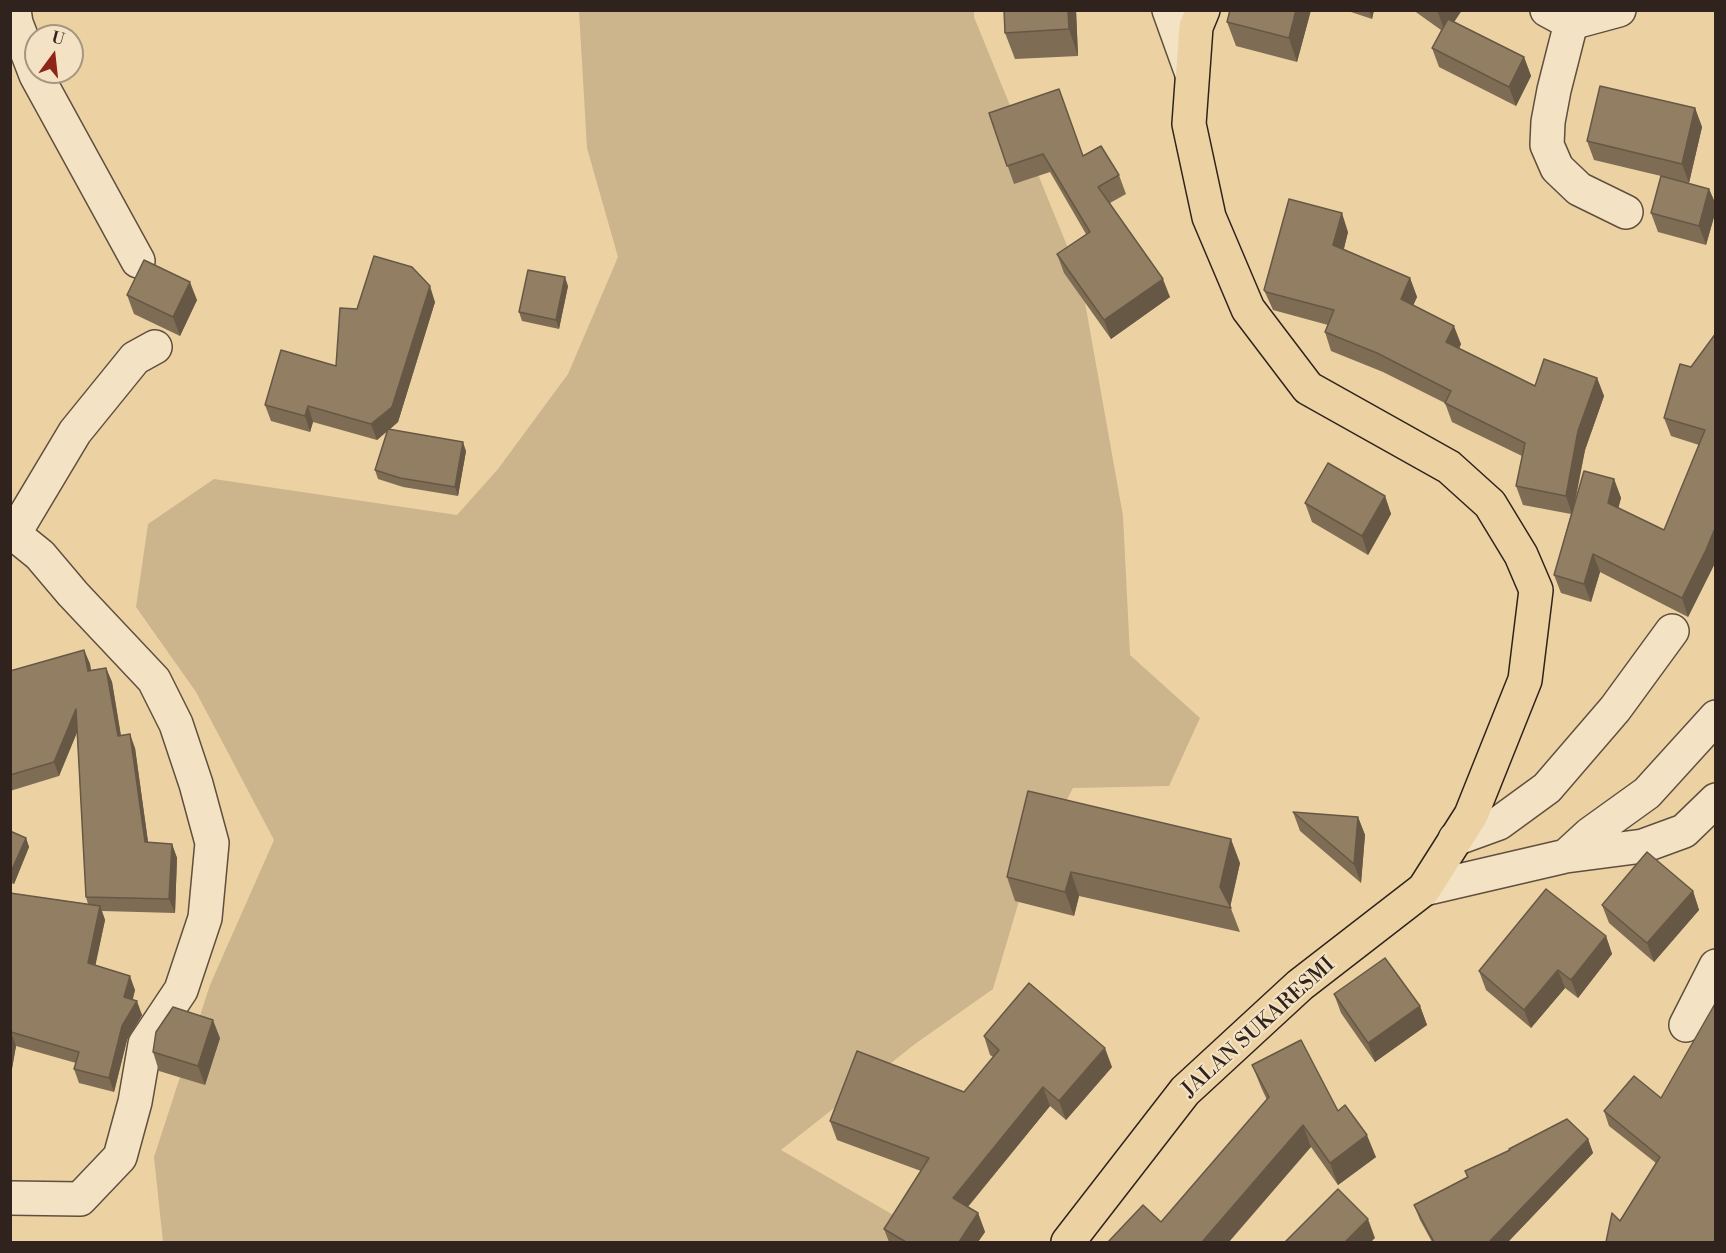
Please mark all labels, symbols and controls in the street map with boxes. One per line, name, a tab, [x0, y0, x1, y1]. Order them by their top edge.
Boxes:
north arrow	[24, 24, 84, 84]
text: U	[50, 27, 67, 50]
street label: JALAN SUKARESMI	[1178, 953, 1340, 1103]

